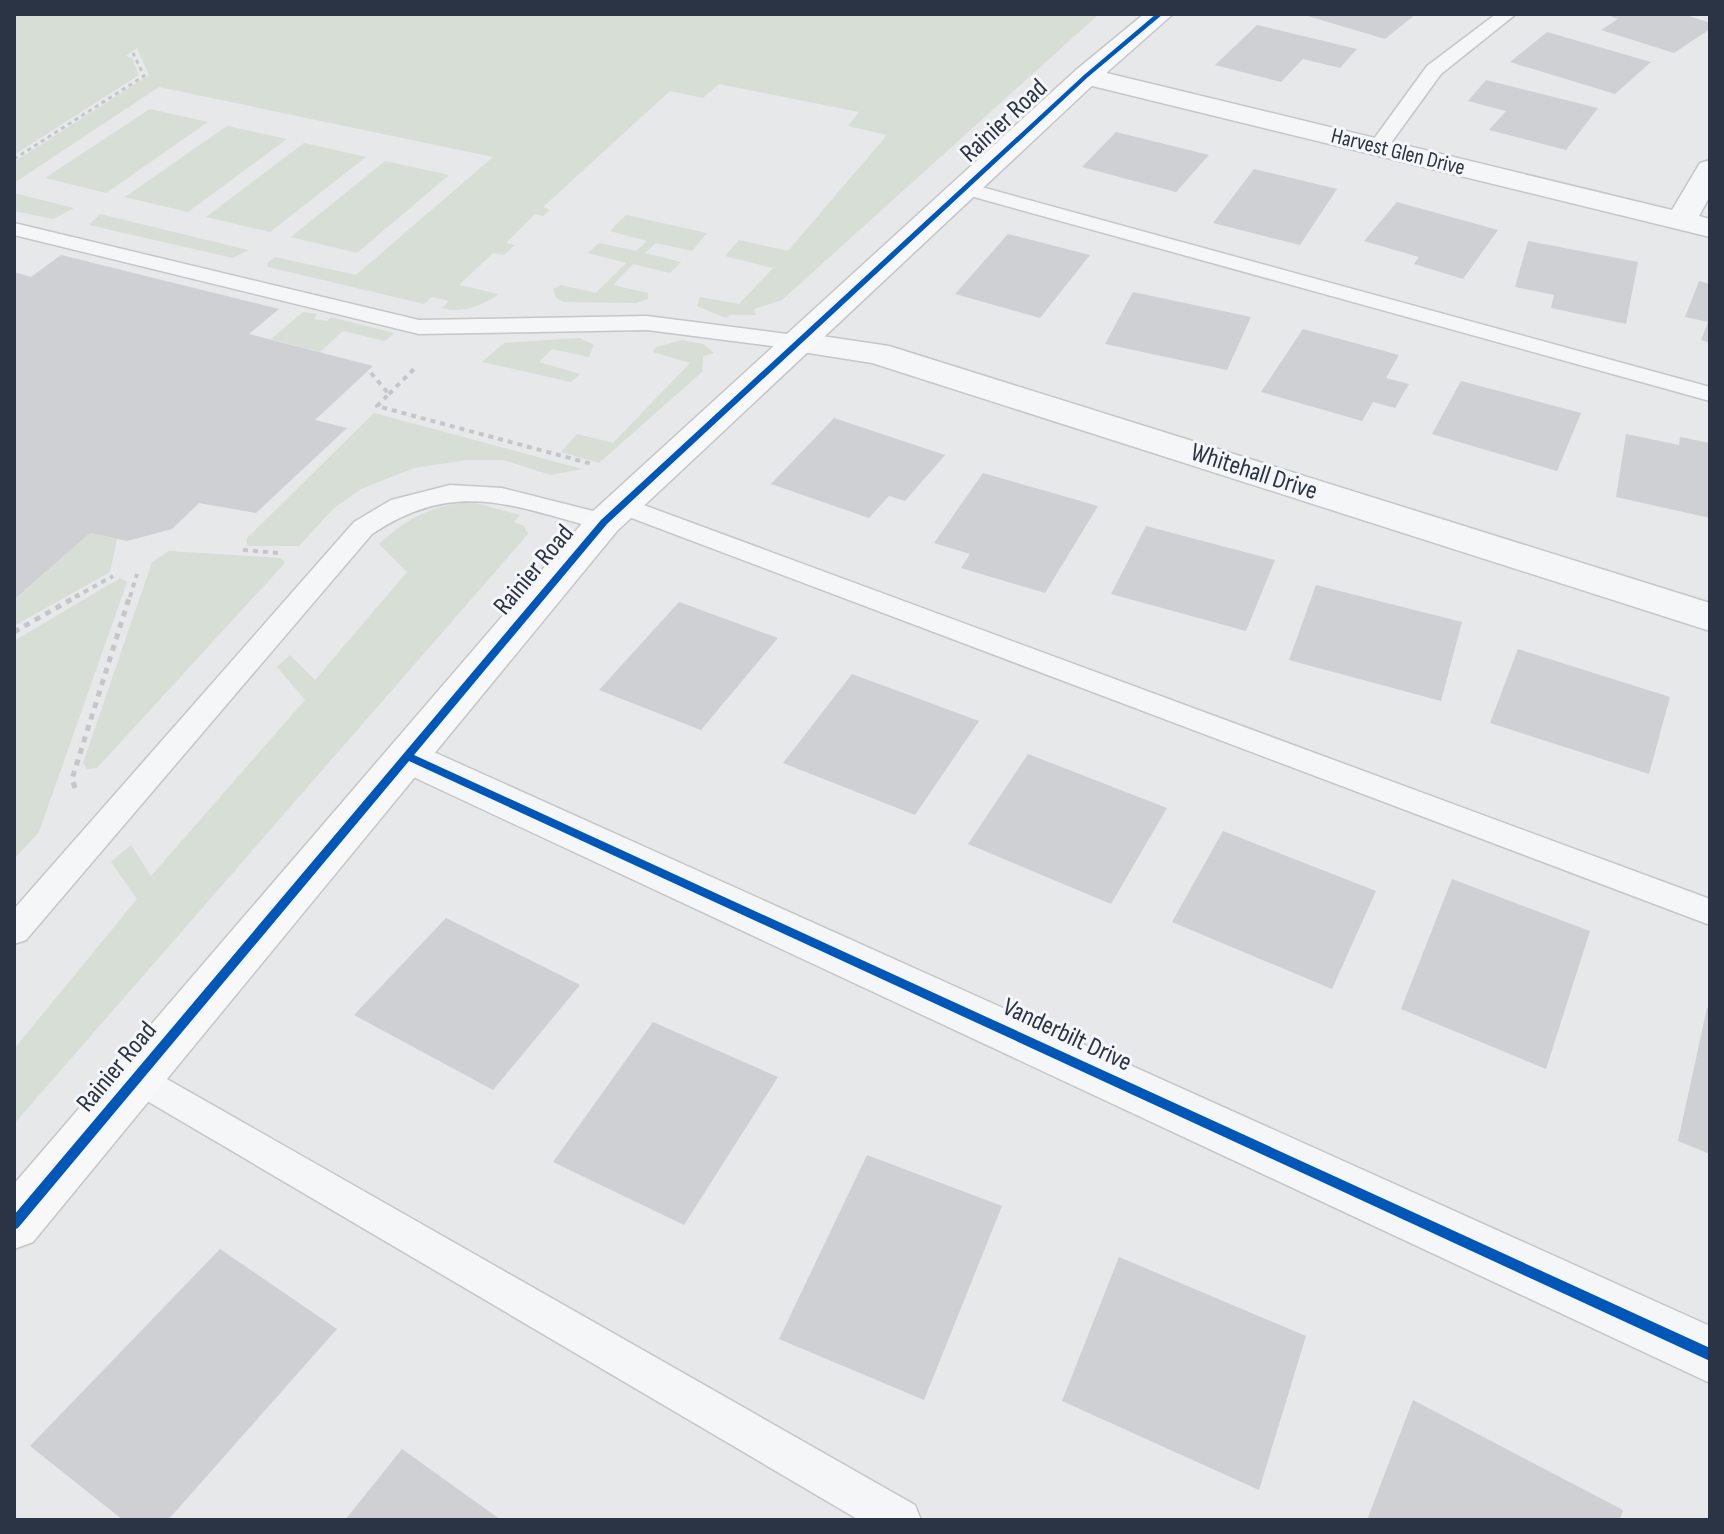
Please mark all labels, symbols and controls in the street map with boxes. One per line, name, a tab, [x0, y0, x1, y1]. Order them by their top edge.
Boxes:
street label: Rainier Road	[954, 73, 1054, 169]
street label: Harvest Glen Drive	[1328, 122, 1468, 182]
street label: Whitehall Drive	[1187, 437, 1321, 507]
street label: Rainier Road	[487, 519, 581, 621]
street label: Vanderbilt Drive	[998, 992, 1136, 1078]
street label: Rainier Road	[70, 1016, 164, 1118]

